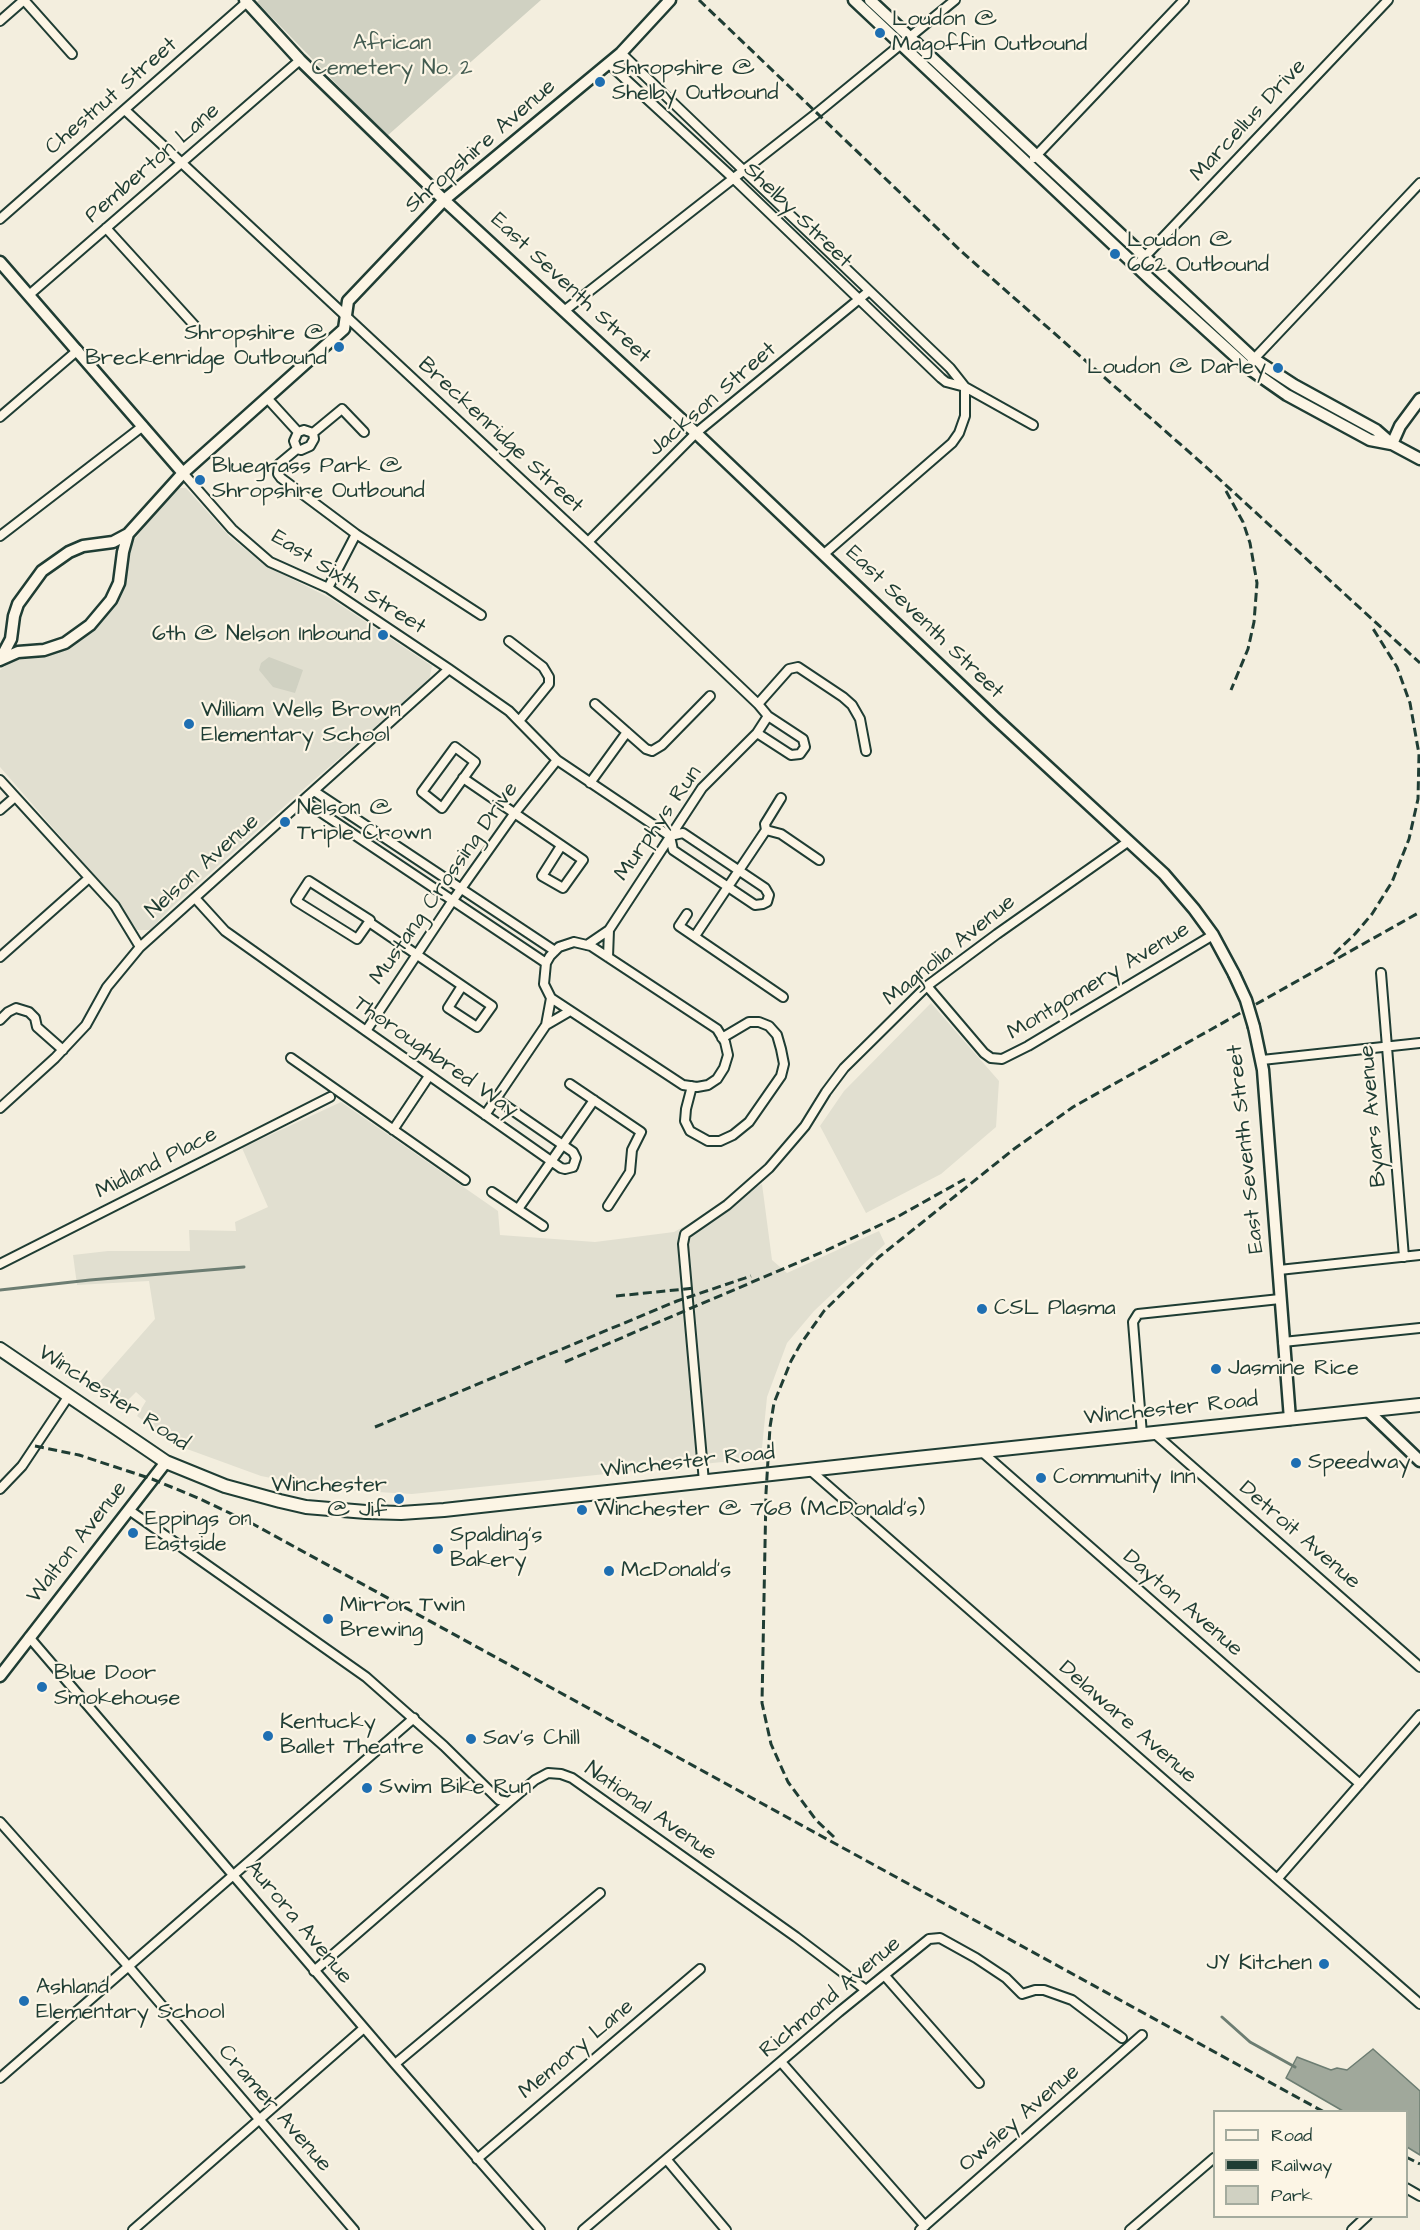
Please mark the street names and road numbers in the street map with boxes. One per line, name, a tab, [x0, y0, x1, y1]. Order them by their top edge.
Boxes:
street label: Chestnut Street	[41, 33, 183, 161]
street label: Marcellus Drive	[1185, 54, 1313, 188]
street label: Shropshire Avenue	[400, 74, 562, 220]
street label: Pemberton Lane	[80, 98, 226, 230]
street label: Shelby Street	[737, 157, 857, 275]
street label: East Seventh Street	[484, 208, 656, 370]
street label: Jackson Street	[643, 337, 783, 463]
street label: Breckenridge Street	[412, 352, 588, 520]
street label: East Sixth Street	[266, 525, 430, 641]
street label: East Seventh Street	[839, 541, 1009, 705]
street label: Murphys Run	[610, 761, 708, 887]
street label: Mustang Crossing Drive	[365, 778, 525, 990]
street label: Nelson Avenue	[141, 809, 265, 925]
street label: Magnolia Avenue	[879, 890, 1021, 1012]
street label: Montgomery Avenue	[1003, 917, 1195, 1047]
street label: Thoroughbred Way	[347, 991, 523, 1125]
street label: East Seventh Street	[1223, 1043, 1271, 1255]
street label: Byars Avenue	[1355, 1044, 1393, 1188]
street label: Midland Place	[92, 1122, 222, 1206]
street label: Winchester Road	[32, 1340, 194, 1458]
street label: Winchester Road	[1083, 1388, 1259, 1432]
street label: Winchester Road	[600, 1441, 776, 1485]
street label: Detroit Avenue	[1233, 1476, 1365, 1596]
street label: Walton Avenue	[22, 1477, 134, 1609]
street label: Dayton Avenue	[1117, 1545, 1247, 1663]
street label: Delaware Avenue	[1053, 1656, 1201, 1790]
street label: National Avenue	[579, 1757, 721, 1867]
street label: Aurora Avenue	[239, 1856, 357, 1990]
street label: Richmond Avenue	[755, 1931, 907, 2065]
street label: Memory Lane	[514, 1994, 640, 2106]
street label: Cramer Avenue	[211, 2040, 337, 2178]
street label: Owsley Avenue	[954, 2059, 1086, 2179]

